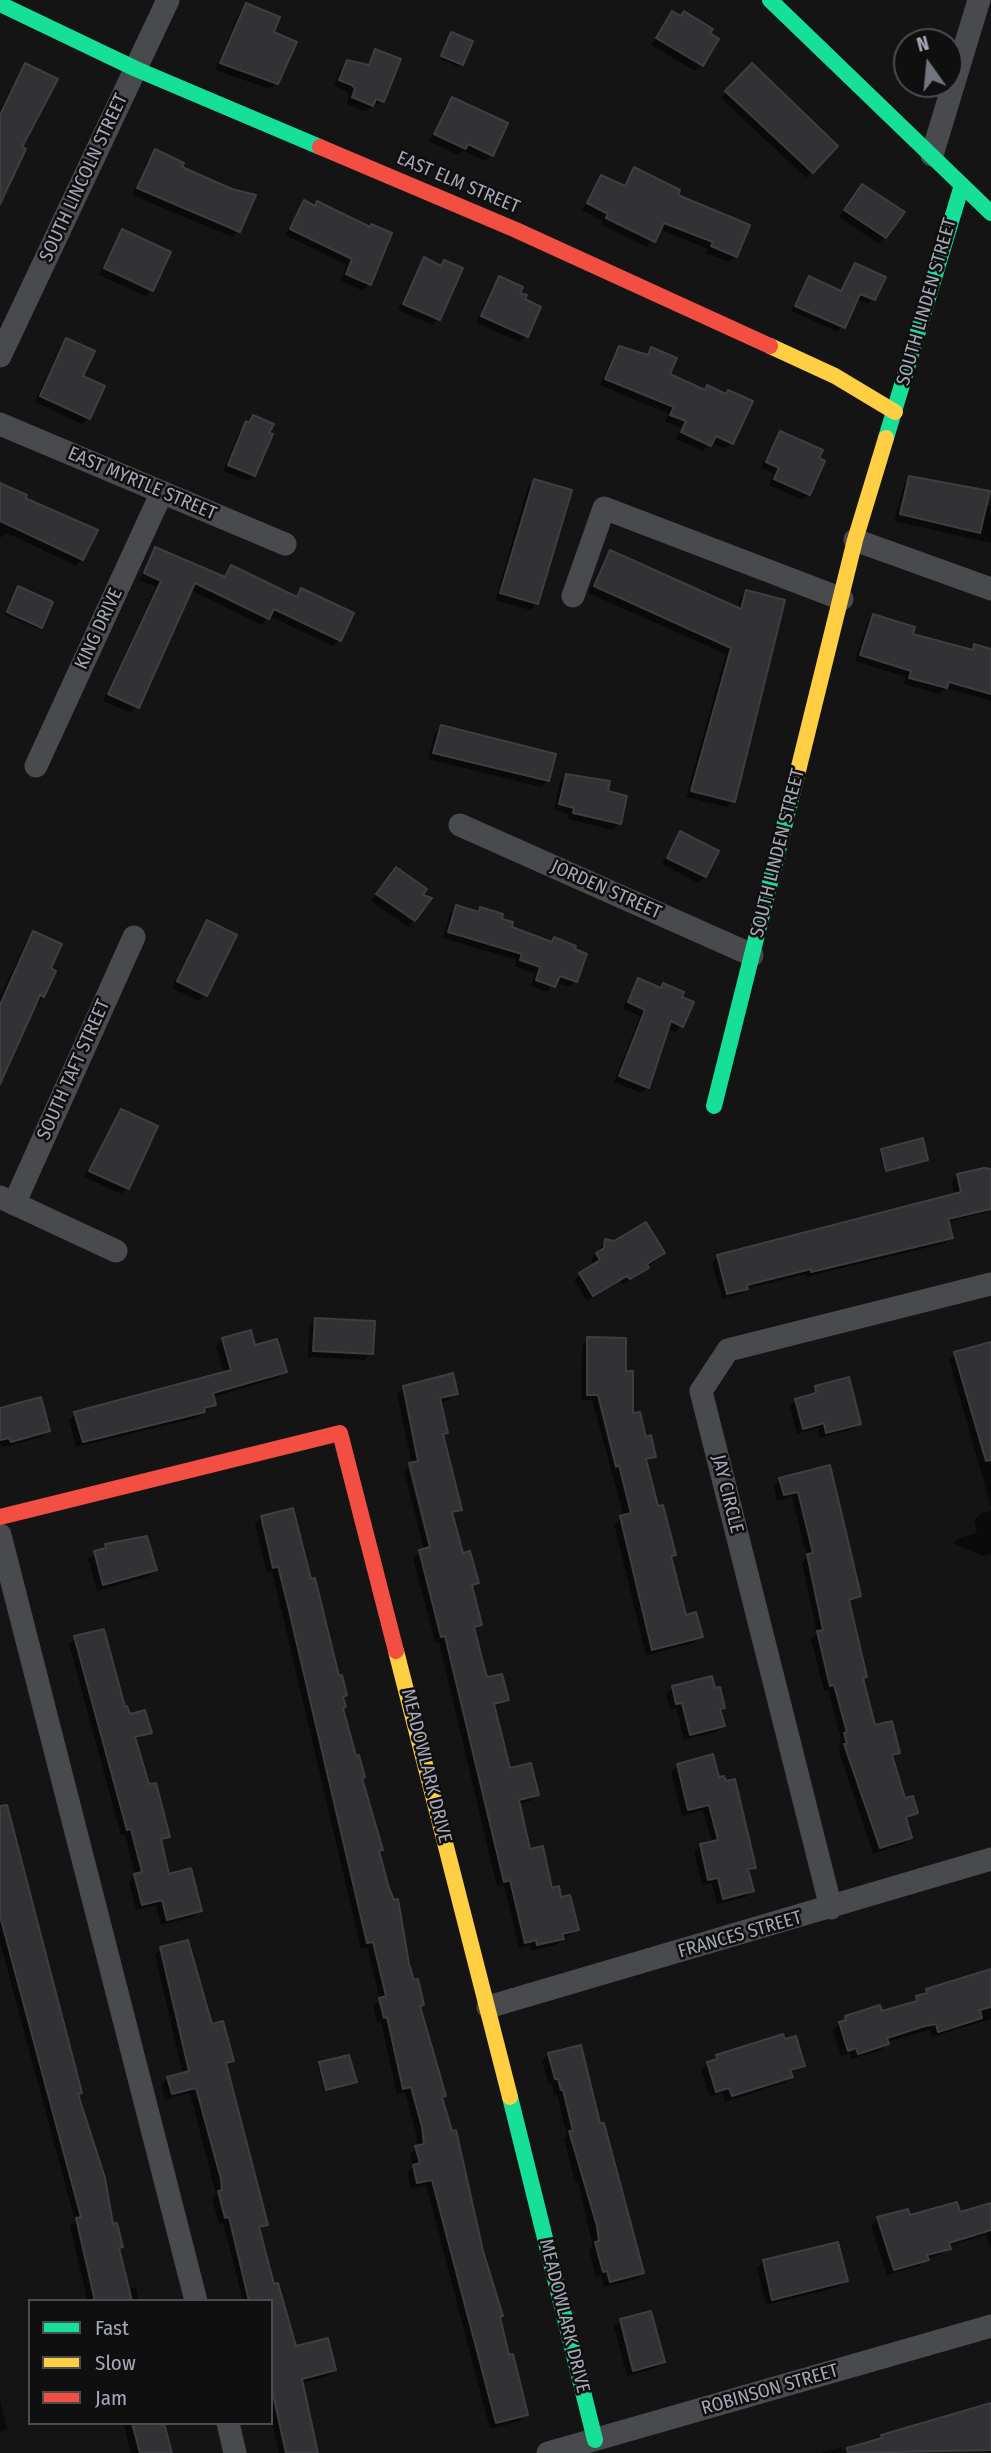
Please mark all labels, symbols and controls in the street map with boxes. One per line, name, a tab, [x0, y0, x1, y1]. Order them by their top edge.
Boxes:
north arrow	[893, 28, 963, 98]
text: N	[914, 32, 931, 57]
street label: SOUTH LINCOLN STREET	[35, 90, 133, 266]
street label: EAST ELM STREET	[393, 147, 523, 219]
street label: SOUTH LINDEN STREET	[892, 216, 962, 388]
street label: EAST MYRTLE STREET	[64, 442, 220, 526]
street label: KING DRIVE	[70, 585, 128, 673]
street label: SOUTH LINDEN STREET	[746, 766, 810, 940]
street label: JORDEN STREET	[547, 856, 665, 924]
street label: SOUTH TAFT STREET	[33, 996, 115, 1144]
street label: JAY CIRCLE	[706, 1452, 748, 1536]
street label: MEADOWLARK DRIVE	[396, 1687, 456, 1845]
street label: FRANCES STREET	[676, 1907, 804, 1963]
street label: MEADOWLARK DRIVE	[534, 2237, 594, 2395]
legend	[28, 2299, 273, 2425]
text: Fast	[95, 2315, 129, 2341]
text: Slow	[95, 2350, 136, 2376]
street label: ROBINSON STREET	[699, 2360, 841, 2420]
text: Jam	[95, 2385, 127, 2411]

